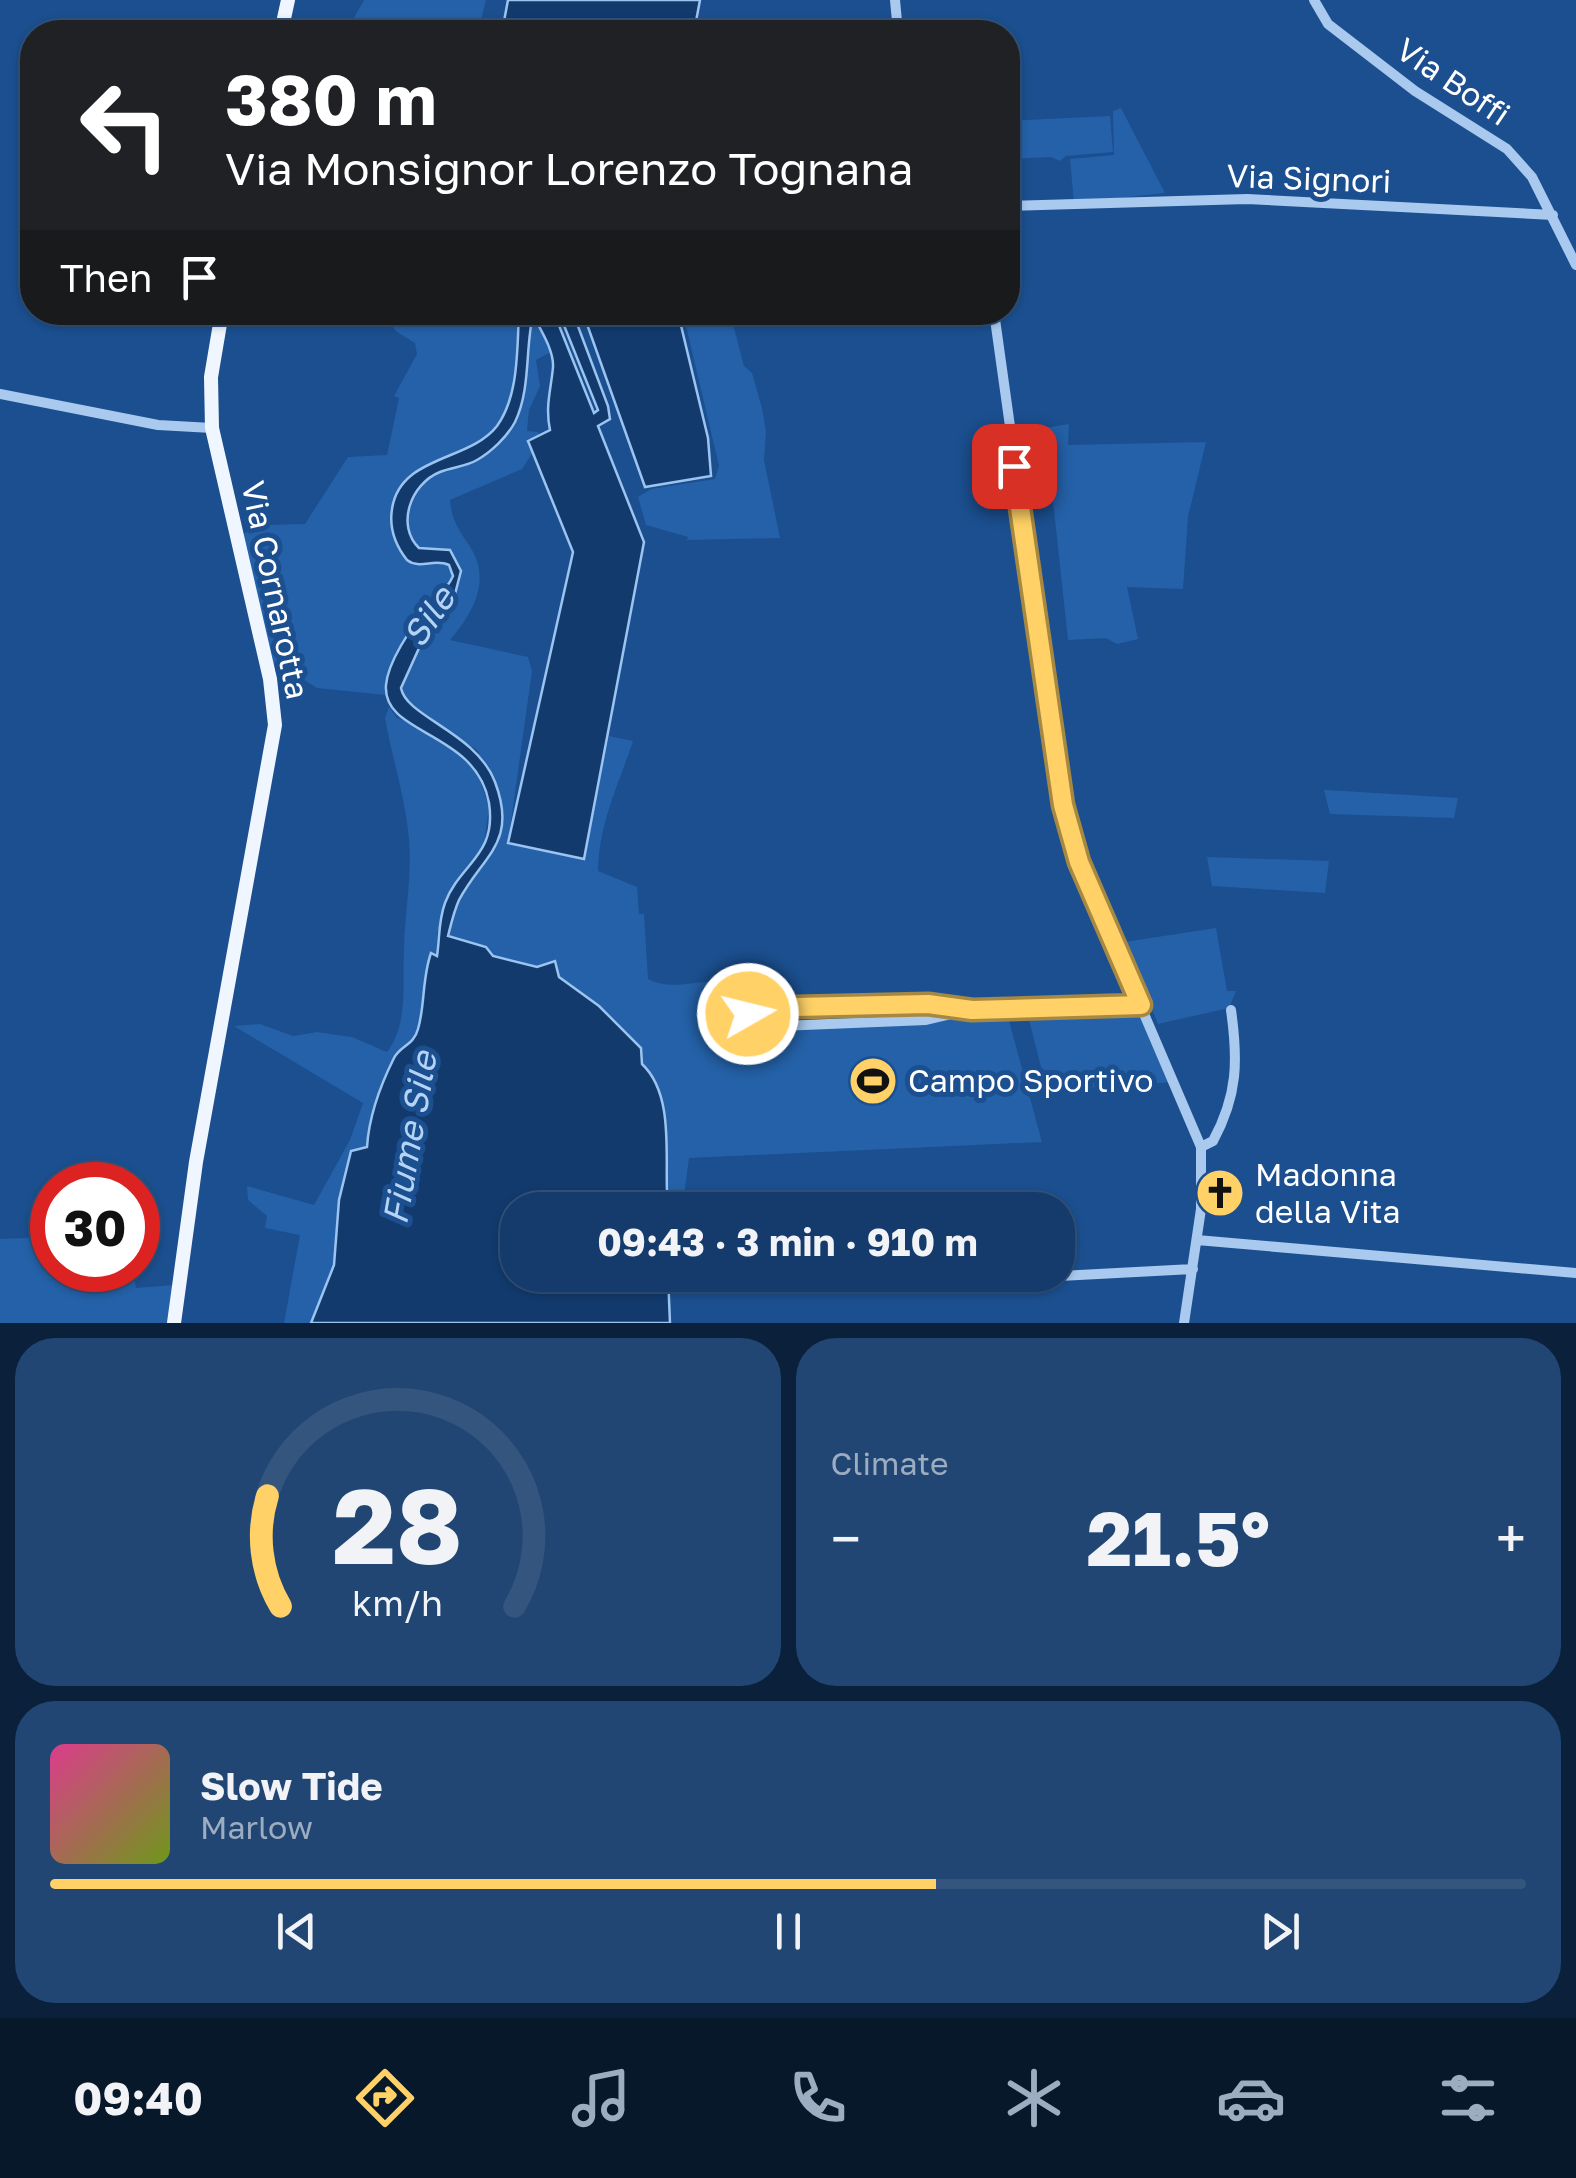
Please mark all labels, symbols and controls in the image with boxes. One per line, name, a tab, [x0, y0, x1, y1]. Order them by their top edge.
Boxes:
street label: Via Boffi	[1390, 29, 1518, 133]
text: 380 m	[225, 56, 437, 140]
icon: left	[60, 60, 190, 190]
text: Via Monsignor Lorenzo Tognana	[225, 141, 913, 195]
street label: Via Signori	[1226, 156, 1392, 200]
icon: arrive	[172, 250, 227, 305]
text: Then	[60, 255, 152, 300]
pin	[972, 424, 1057, 509]
icon: arrive	[987, 439, 1042, 494]
street label: Via Cornarotta	[234, 477, 318, 702]
water label: Sile	[393, 576, 465, 654]
position arrow	[696, 962, 800, 1066]
water label: Fiume Sile	[373, 1046, 445, 1227]
sports icon: Campo Sportivo	[847, 1055, 899, 1107]
place label: Campo Sportivo	[908, 1061, 1153, 1099]
place label: Madonna della Vita	[1255, 1155, 1401, 1230]
speed limit sign: 30	[30, 1162, 160, 1292]
church icon: Madonna della Vita	[1194, 1167, 1246, 1219]
text: 09:43 · 3 min · 910 m	[597, 1219, 978, 1264]
text: Climate	[831, 1444, 949, 1482]
text: 28	[333, 1462, 463, 1587]
text: 21.5°	[1087, 1492, 1270, 1583]
text: −	[831, 1505, 861, 1571]
text: +	[1496, 1505, 1526, 1571]
text: km/h	[352, 1581, 443, 1624]
text: Slow Tide	[200, 1763, 383, 1808]
text: Marlow	[200, 1808, 313, 1846]
icon: previous	[269, 1904, 324, 1959]
icon: pause	[761, 1904, 816, 1959]
icon: next	[1253, 1904, 1308, 1959]
icon: directions	[350, 2063, 420, 2133]
icon: music	[566, 2063, 636, 2133]
icon: phone	[783, 2063, 853, 2133]
icon: climate	[999, 2063, 1069, 2133]
icon: car	[1216, 2063, 1286, 2133]
icon: filters	[1433, 2063, 1503, 2133]
text: 09:40	[73, 2071, 203, 2125]

